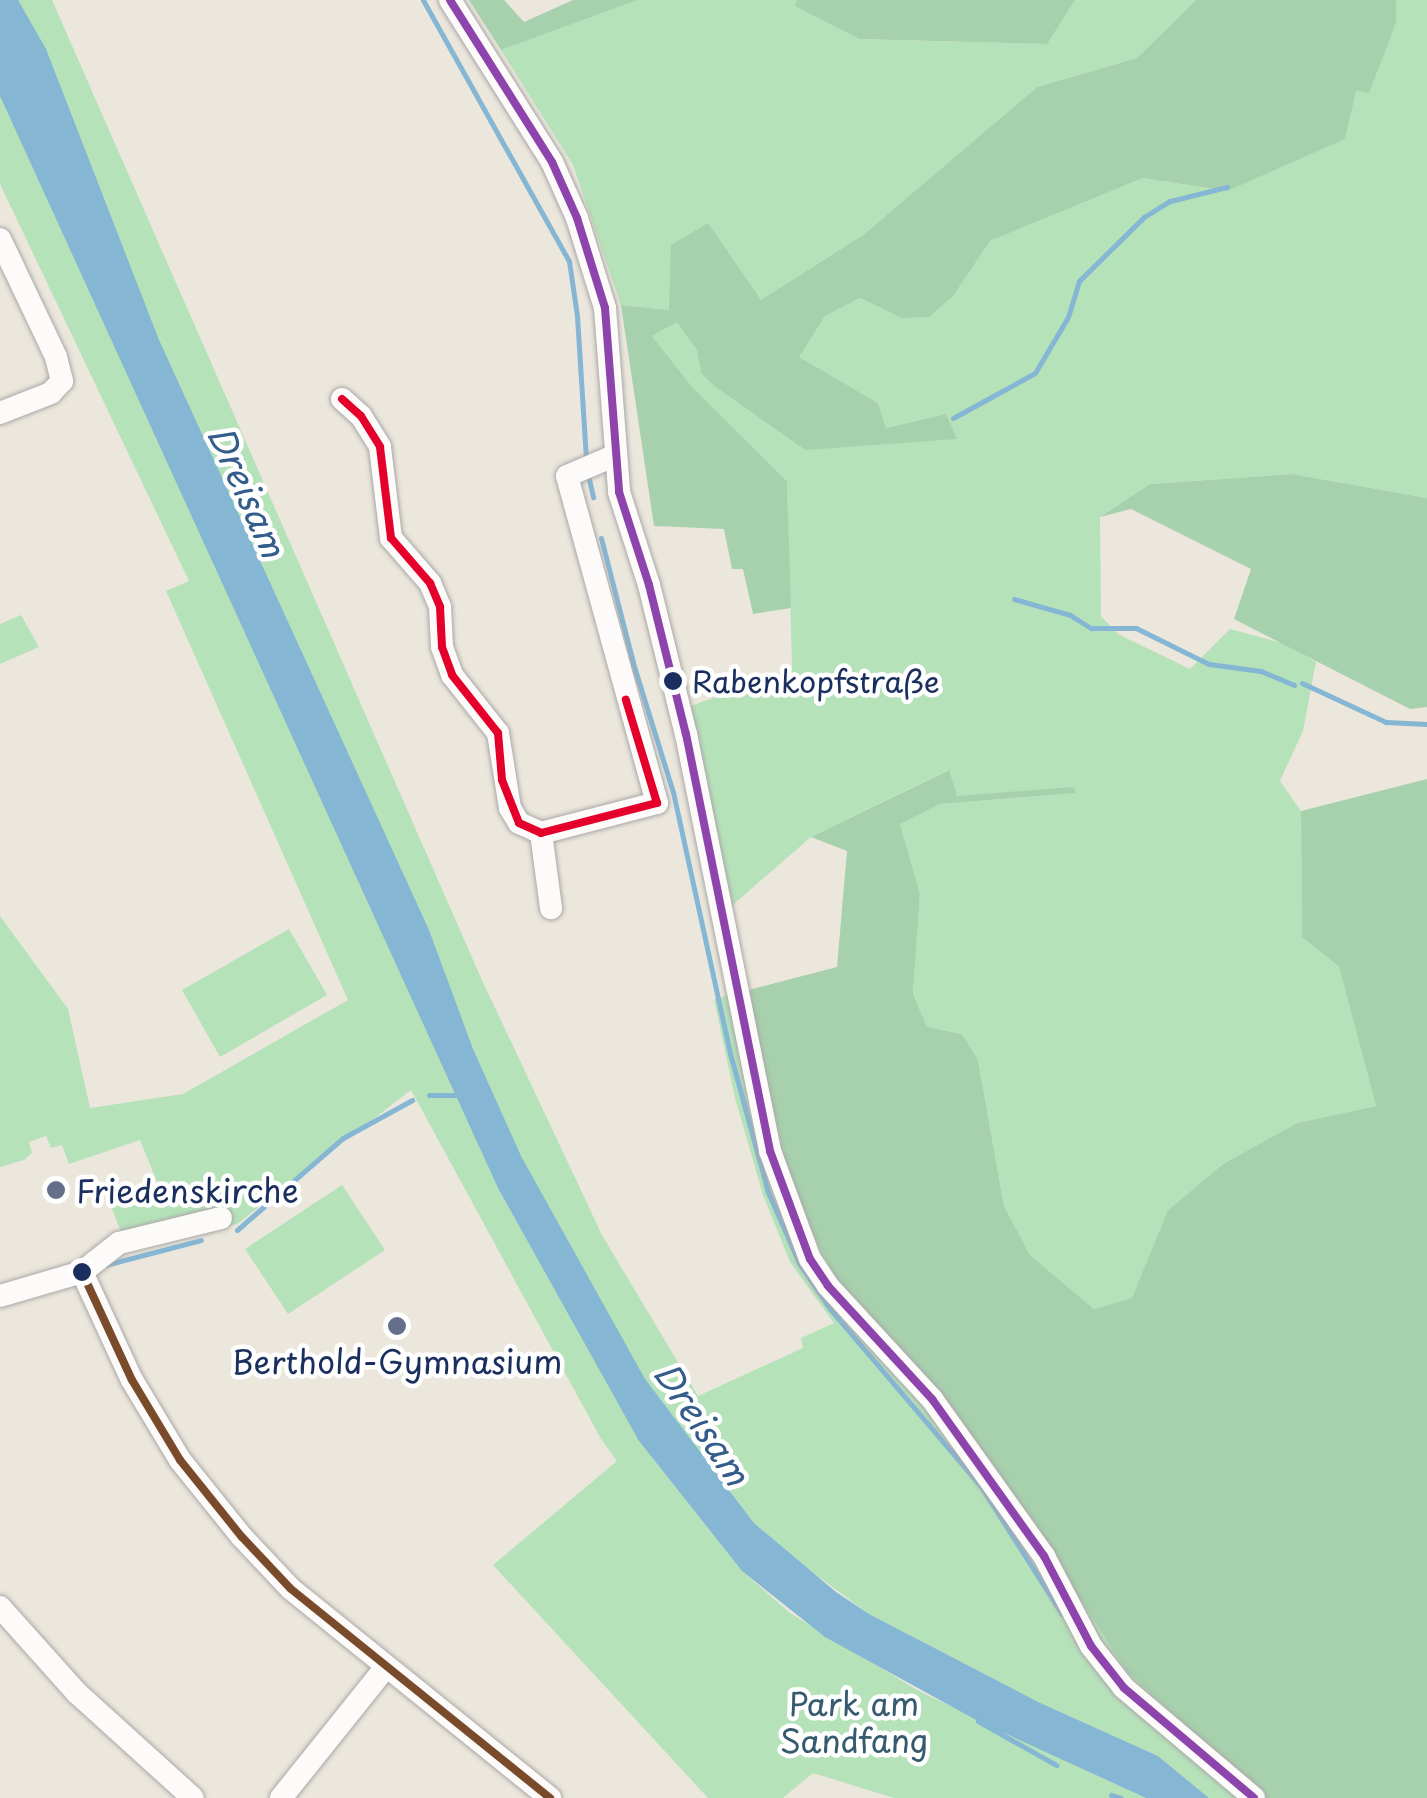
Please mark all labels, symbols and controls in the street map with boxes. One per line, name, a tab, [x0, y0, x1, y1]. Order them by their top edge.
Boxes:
water label: Dreisam	[200, 419, 296, 563]
place label: Rabenkopfstraße	[692, 663, 940, 699]
marker: Rabenkopfstraße	[663, 671, 683, 691]
place label: Friedenskirche	[76, 1171, 299, 1209]
marker: Friedenskirche	[45, 1179, 67, 1201]
unlabelled marker	[72, 1262, 92, 1282]
marker: Berthold-Gymnasium	[386, 1315, 408, 1337]
place label: Berthold-Gymnasium	[232, 1342, 562, 1380]
water label: Dreisam	[647, 1353, 759, 1493]
park label: Park am Sandfang	[780, 1685, 928, 1760]

